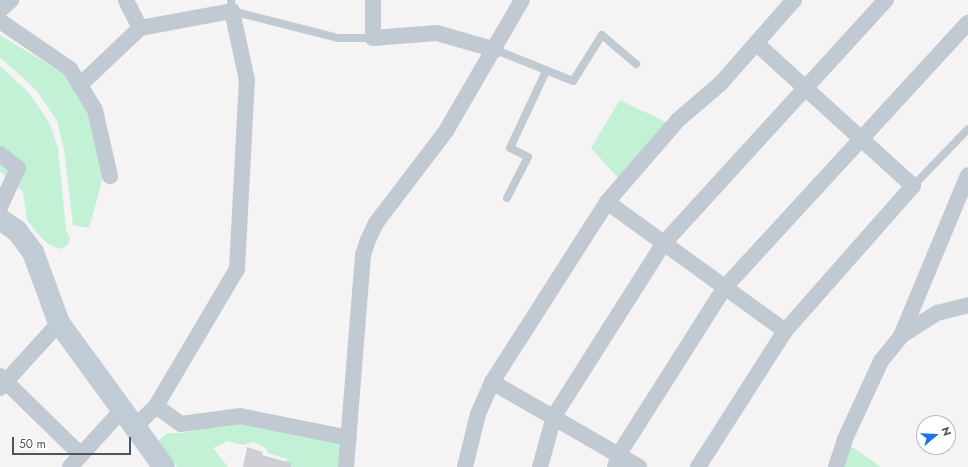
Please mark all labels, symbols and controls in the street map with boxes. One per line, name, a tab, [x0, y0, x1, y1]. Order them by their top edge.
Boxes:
north arrow	[916, 415, 956, 455]
text: N	[937, 425, 955, 438]
scale bar	[14, 429, 133, 455]
text: 50 m	[19, 435, 46, 453]

